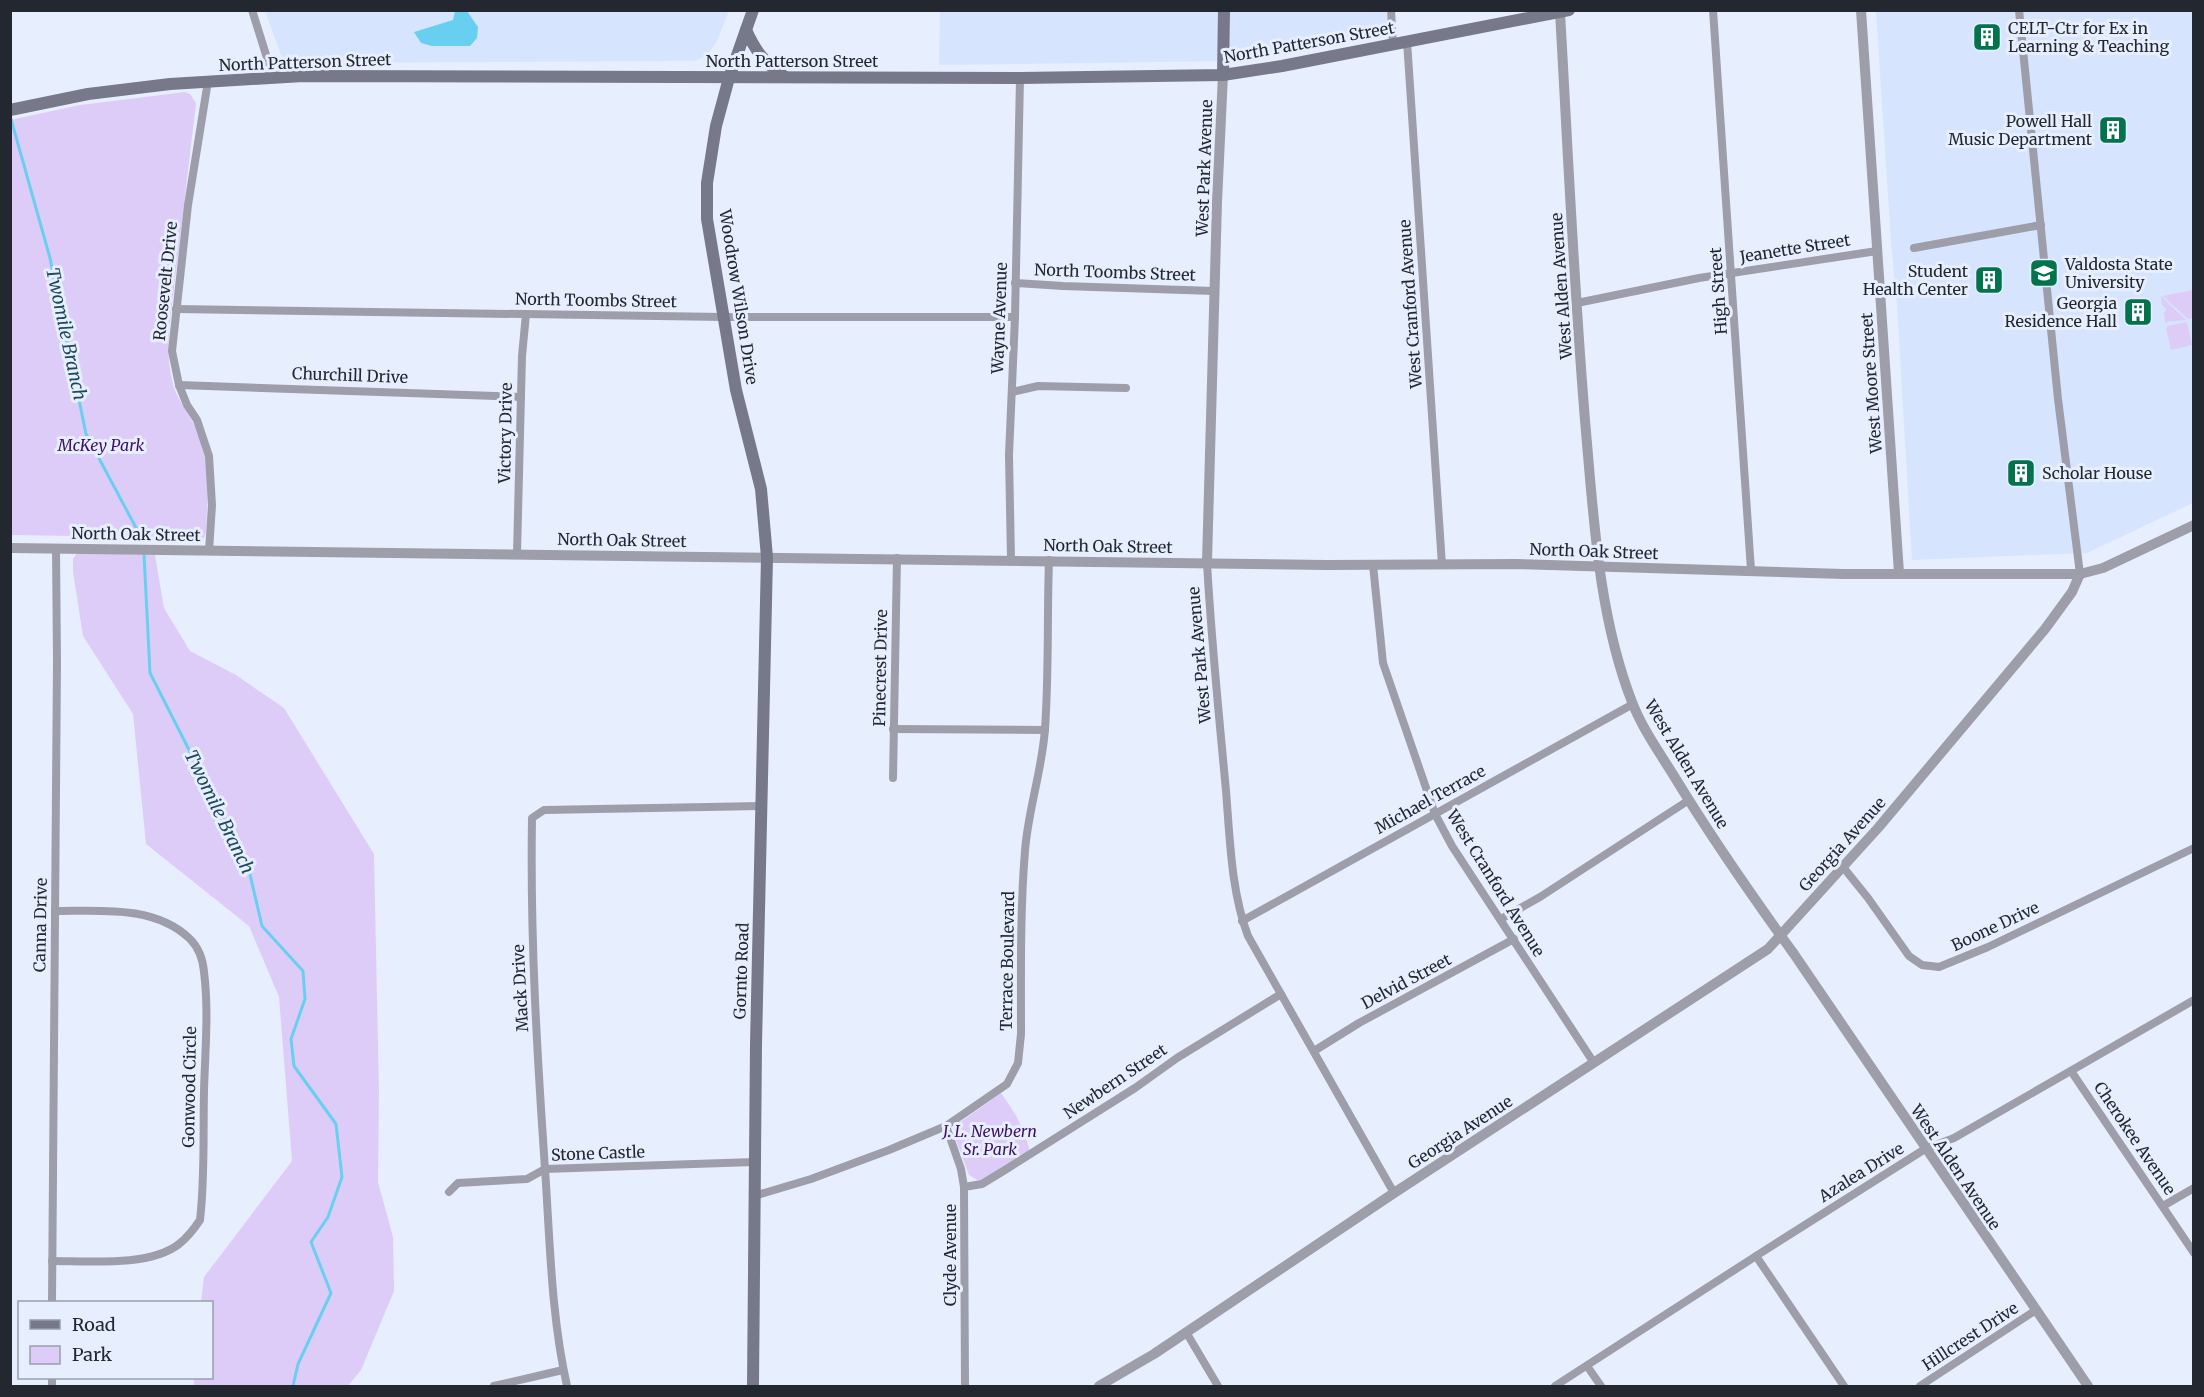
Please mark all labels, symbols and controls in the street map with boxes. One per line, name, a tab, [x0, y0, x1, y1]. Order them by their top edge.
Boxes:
street label: North Patterson Street	[1222, 17, 1397, 67]
place label: CELT-Ctr for Ex in Learning & Teaching	[2008, 18, 2169, 56]
building icon: CELT-Ctr for Ex in Learning & Teaching	[1971, 21, 2003, 53]
street label: North Patterson Street	[218, 49, 392, 75]
street label: North Patterson Street	[706, 51, 879, 71]
street label: West Park Avenue	[1192, 99, 1216, 238]
place label: Powell Hall Music Department	[1948, 111, 2093, 149]
building icon: Powell Hall Music Department	[2097, 114, 2129, 146]
street label: Woodrow Wilson Drive	[715, 207, 763, 386]
street label: West Alden Avenue	[1546, 212, 1576, 361]
street label: West Cranford Avenue	[1394, 219, 1426, 390]
street label: Roosevelt Drive	[149, 220, 181, 342]
street label: Jeanette Street	[1737, 229, 1852, 267]
street label: High Street	[1705, 246, 1731, 335]
place label: Valdosta State University	[2064, 254, 2173, 292]
school or university icon: Valdosta State University	[2028, 257, 2060, 289]
street label: North Toombs Street	[1034, 259, 1197, 285]
place label: Student Health Center	[1863, 261, 1969, 299]
street label: Wayne Avenue	[987, 262, 1011, 375]
building icon: Student Health Center	[1973, 264, 2005, 296]
water label: Twomile Branch	[41, 265, 92, 402]
street label: North Toombs Street	[515, 289, 678, 311]
place label: Georgia Residence Hall	[2005, 293, 2117, 331]
building icon: Georgia Residence Hall	[2122, 296, 2154, 328]
street label: West Moore Street	[1856, 311, 1886, 455]
street label: Churchill Drive	[292, 363, 408, 387]
street label: Victory Drive	[494, 382, 516, 485]
park label: McKey Park	[57, 435, 144, 455]
building icon: Scholar House	[2005, 457, 2037, 489]
place label: Scholar House	[2042, 463, 2152, 483]
street label: North Oak Street	[71, 523, 201, 545]
street label: North Oak Street	[557, 529, 687, 551]
street label: North Oak Street	[1043, 535, 1173, 557]
street label: North Oak Street	[1529, 539, 1660, 563]
street label: West Park Avenue	[1183, 586, 1215, 725]
street label: Pinecrest Drive	[869, 609, 891, 727]
street label: West Alden Avenue	[1640, 695, 1733, 832]
water label: Twomile Branch	[179, 746, 259, 878]
street label: Michael Terrace	[1371, 760, 1489, 838]
street label: Georgia Avenue	[1794, 793, 1890, 895]
street label: West Cranford Avenue	[1442, 805, 1549, 960]
street label: Canna Drive	[29, 878, 51, 972]
street label: Terrace Boulevard	[996, 891, 1018, 1031]
street label: Boone Drive	[1948, 897, 2042, 955]
street label: Gornto Road	[729, 922, 753, 1020]
street label: Mack Drive	[508, 944, 532, 1032]
street label: Delvid Street	[1358, 949, 1455, 1013]
street label: Gonwood Circle	[178, 1026, 200, 1148]
street label: Newbern Street	[1060, 1039, 1171, 1123]
street label: Cherokee Avenue	[2090, 1078, 2180, 1198]
street label: Georgia Avenue	[1404, 1091, 1516, 1173]
street label: West Alden Avenue	[1906, 1100, 2005, 1233]
park label: J. L. Newbern Sr. Park	[941, 1121, 1037, 1159]
street label: Azalea Drive	[1814, 1138, 1907, 1207]
street label: Stone Castle	[551, 1141, 645, 1165]
street label: Clyde Avenue	[940, 1204, 960, 1306]
street label: Hillcrest Drive	[1918, 1298, 2022, 1374]
legend	[18, 1301, 213, 1379]
text: Road	[72, 1313, 116, 1336]
text: Park	[72, 1343, 113, 1366]

